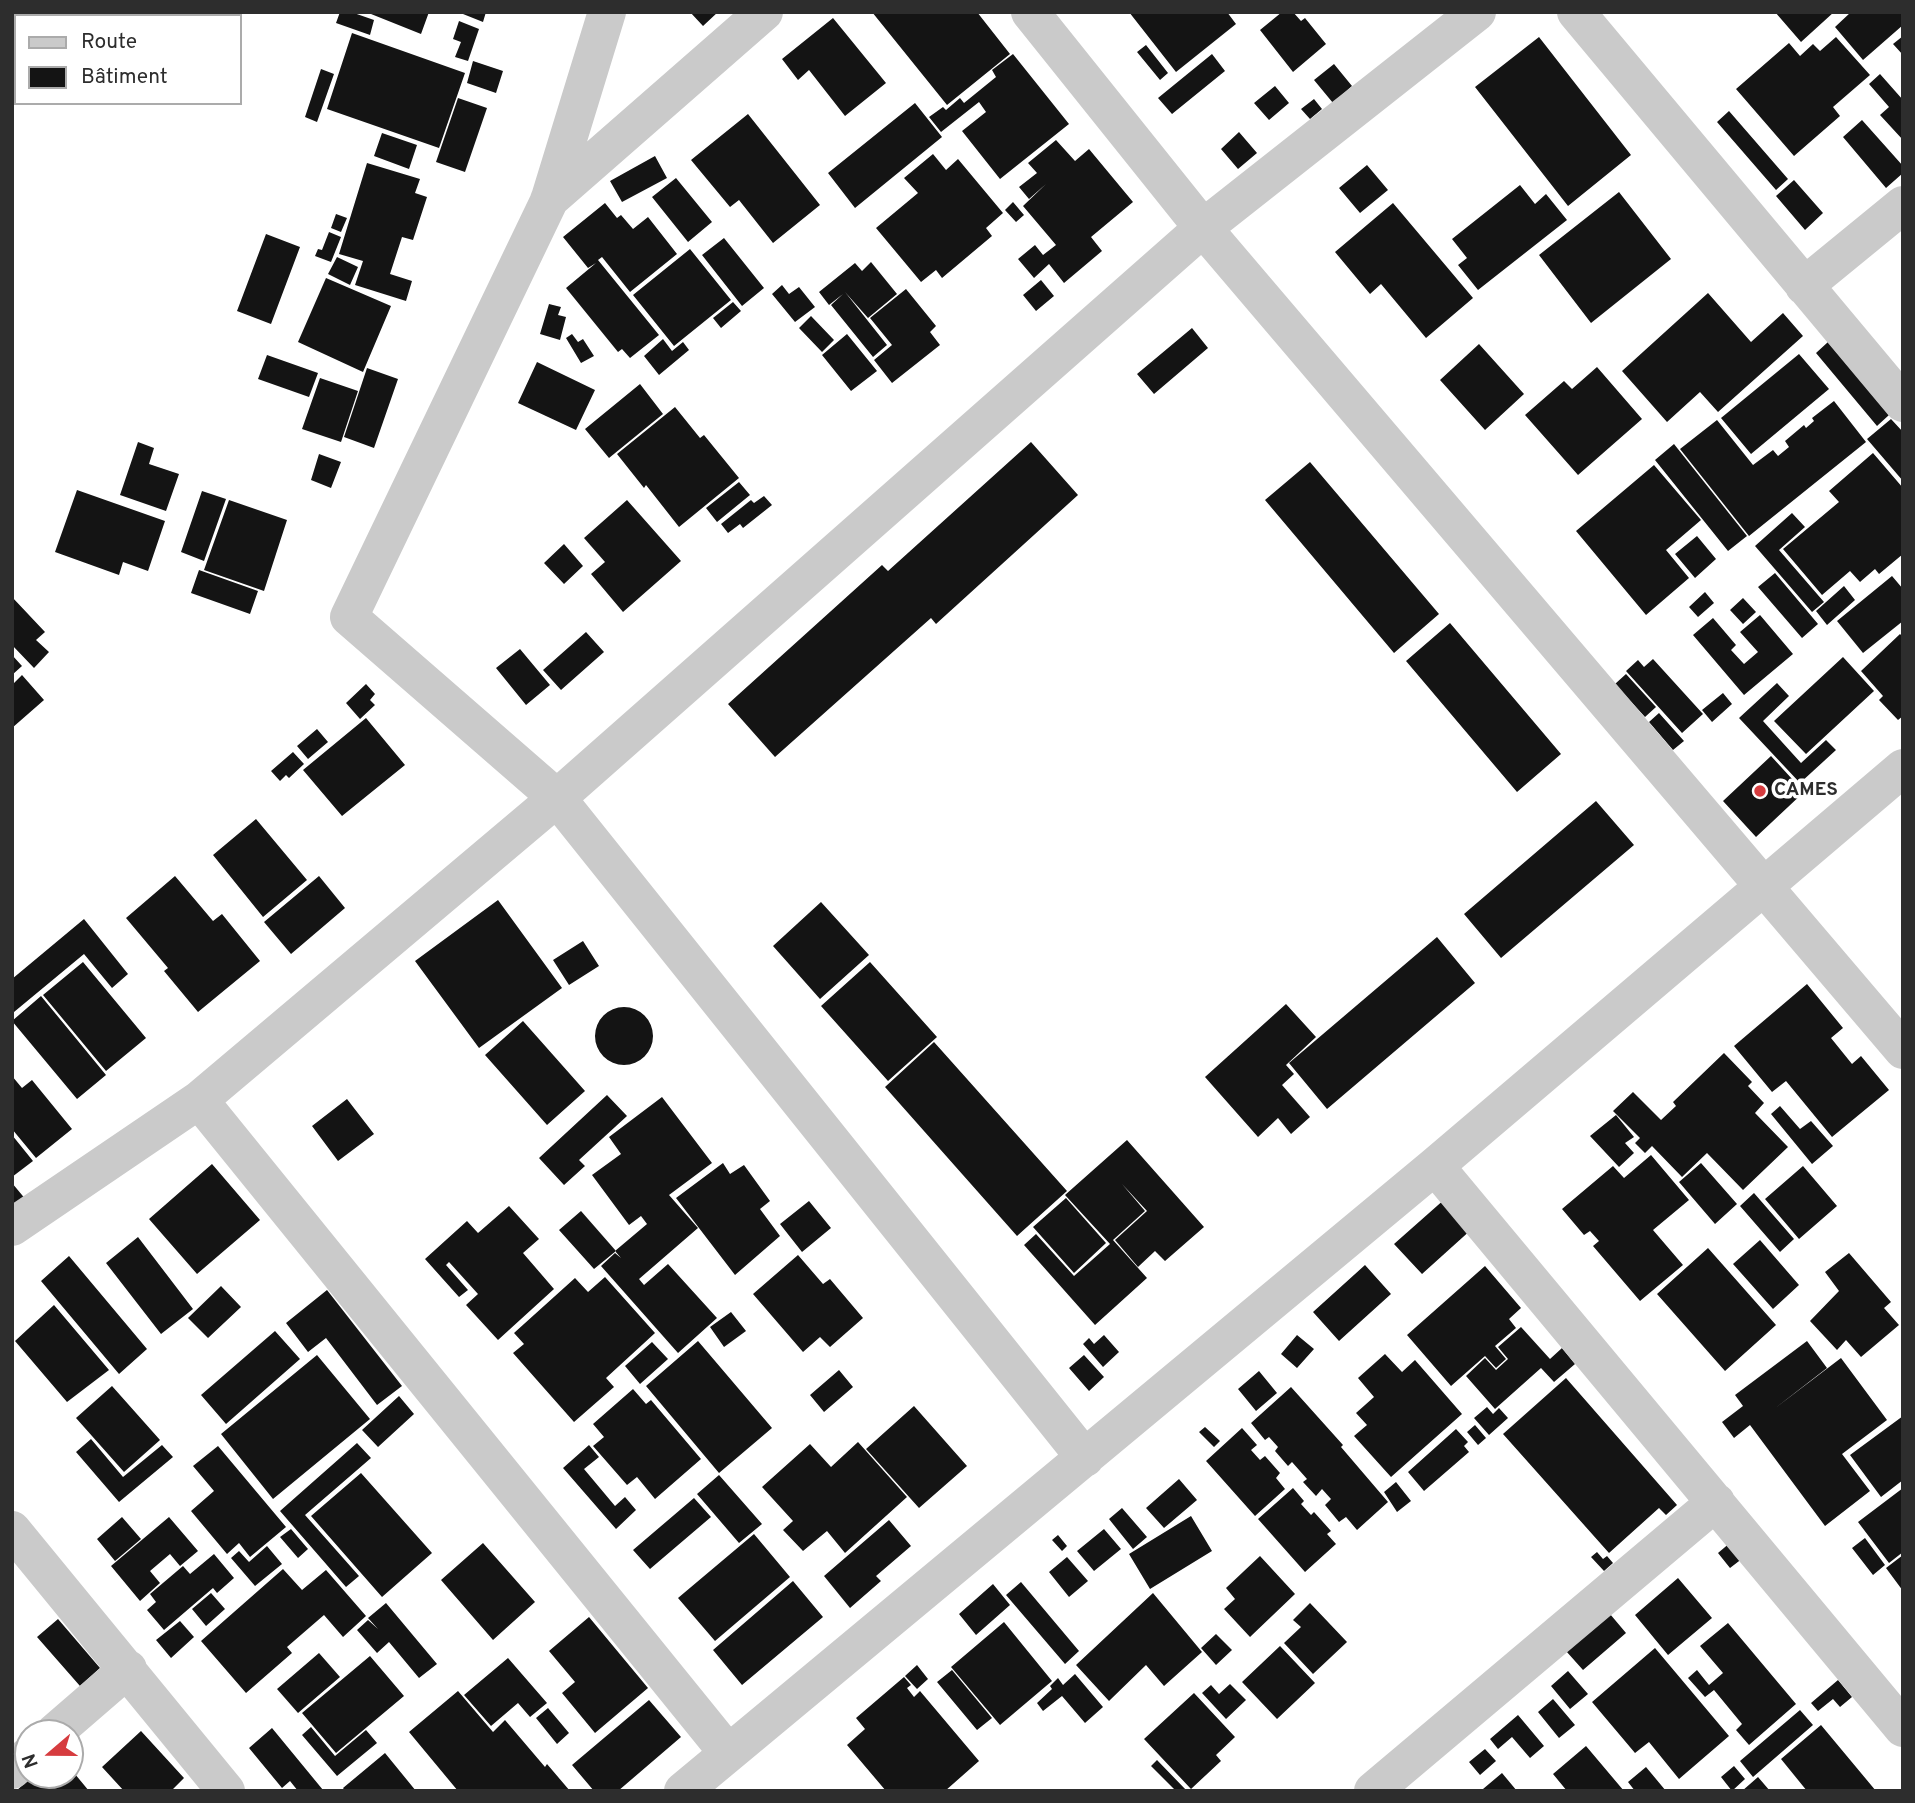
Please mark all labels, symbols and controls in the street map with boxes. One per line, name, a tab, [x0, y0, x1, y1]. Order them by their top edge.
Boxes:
legend	[14, 14, 242, 105]
text: Route	[81, 29, 137, 56]
text: Bâtiment	[81, 64, 168, 91]
place label: CAMES	[1774, 780, 1838, 802]
marker: CAMES	[1752, 783, 1768, 799]
north arrow	[14, 1719, 84, 1789]
text: N	[18, 1750, 45, 1771]

